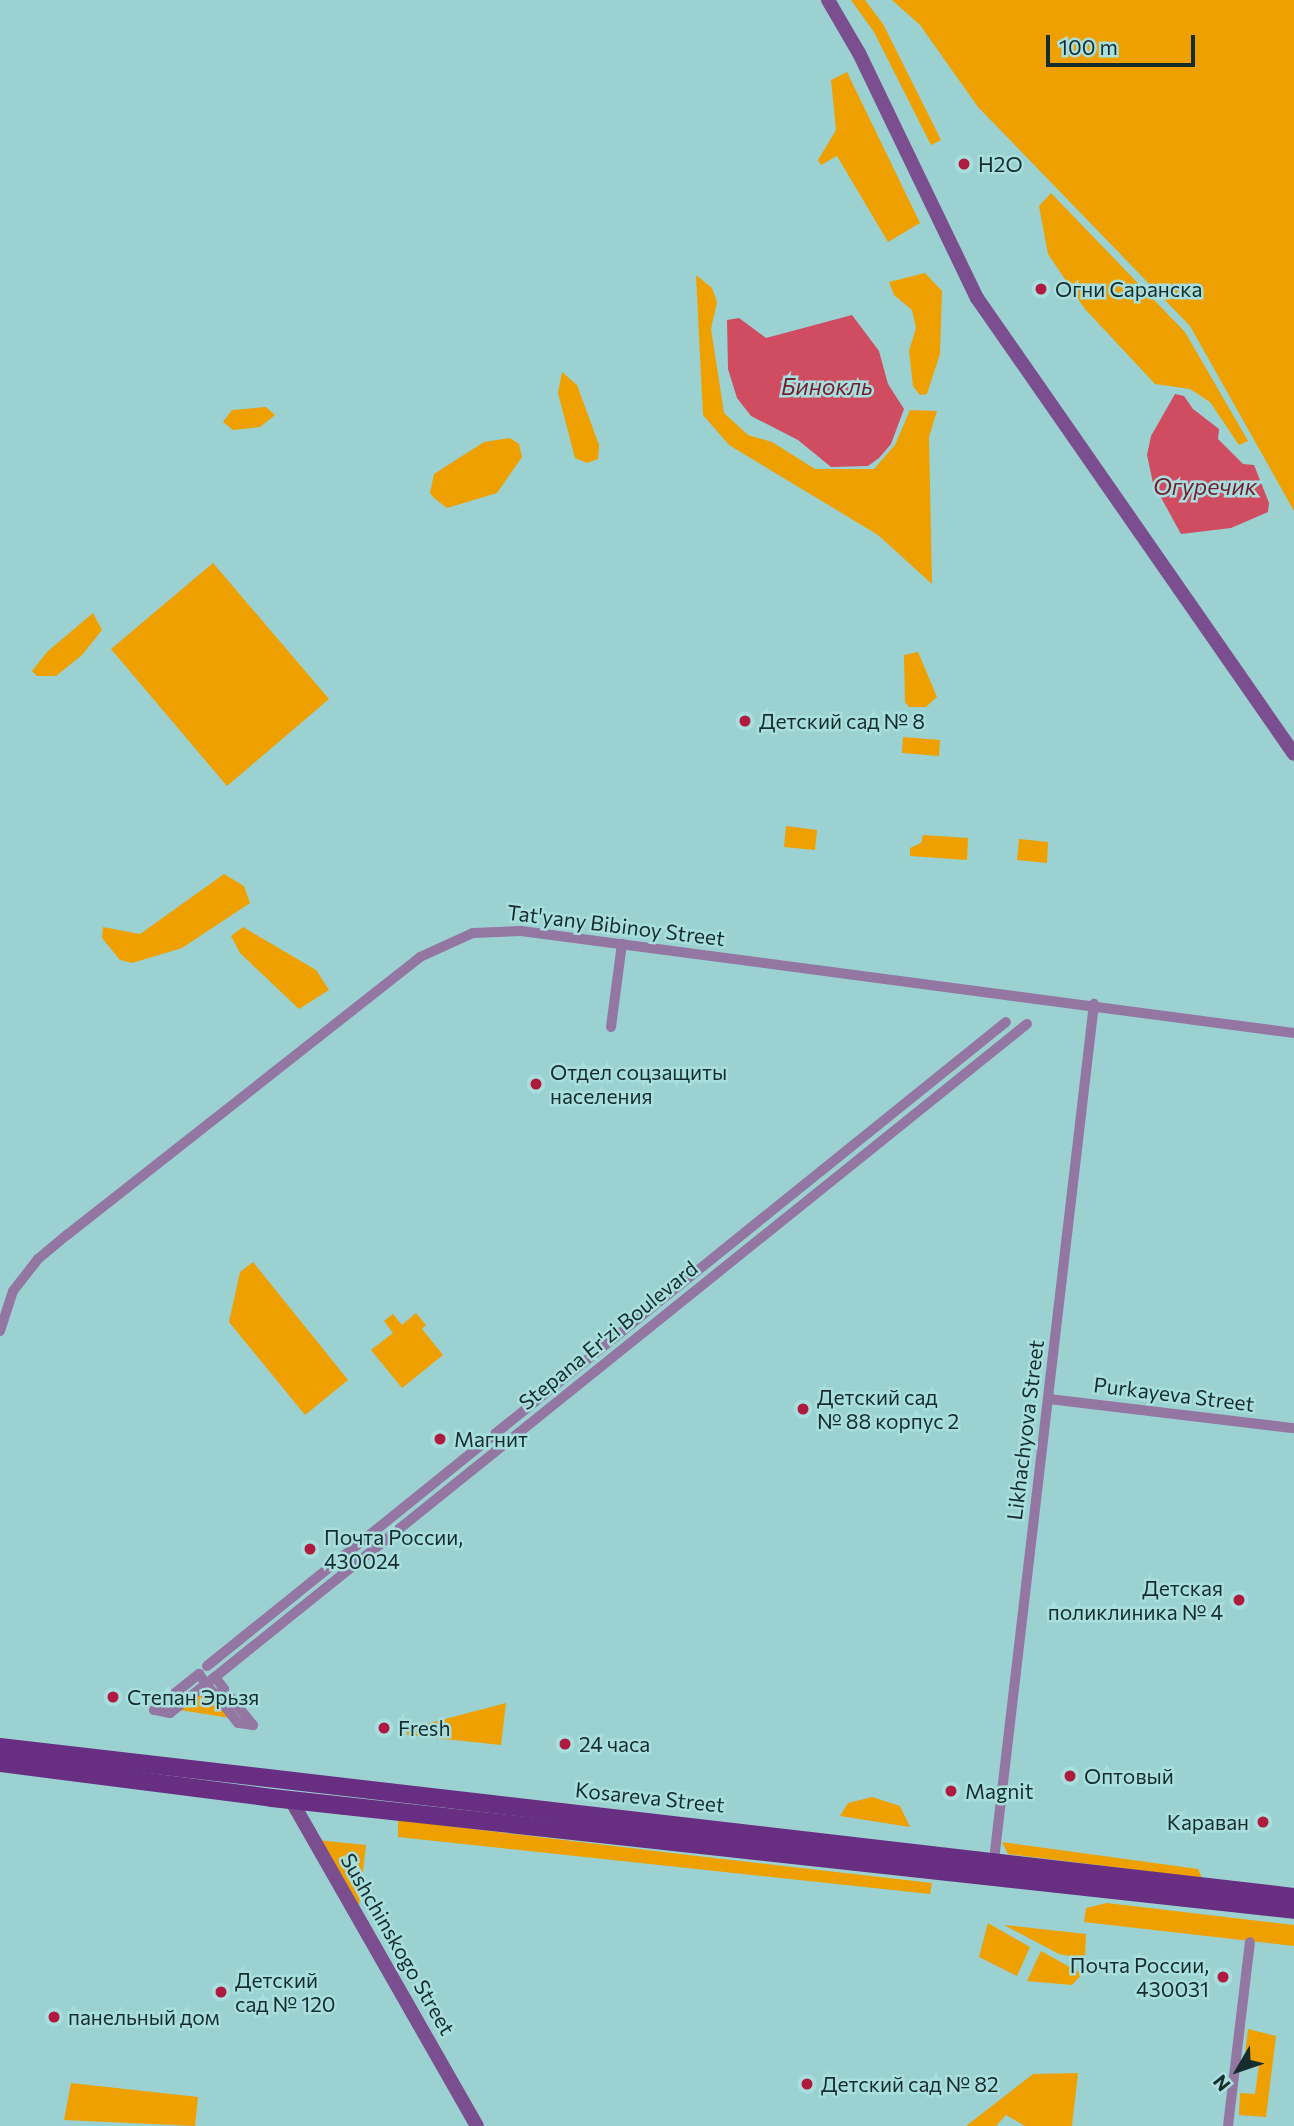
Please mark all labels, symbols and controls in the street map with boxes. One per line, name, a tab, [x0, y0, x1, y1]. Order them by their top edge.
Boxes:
scale bar	[1049, 21, 1198, 65]
text: 100 m	[1059, 34, 1118, 59]
place label: H2O	[978, 151, 1023, 177]
marker: H2O	[956, 156, 972, 172]
place label: Огни Саранска	[1055, 276, 1202, 302]
marker: Огни Саранска	[1033, 281, 1049, 297]
water label: Бинокль	[781, 372, 873, 400]
water label: Огуречик	[1153, 472, 1257, 500]
place label: Детский сад № 8	[759, 708, 925, 734]
marker: Детский сад № 8	[737, 713, 753, 729]
street label: Tat'yany Bibinoy Street	[506, 899, 726, 951]
place label: Отдел соцзащиты населения	[550, 1059, 727, 1109]
marker: Отдел соцзащиты населения	[528, 1076, 544, 1092]
street label: Stepana Er'zi Boulevard	[514, 1255, 702, 1415]
street label: Likhachyova Street	[1001, 1338, 1049, 1522]
street label: Purkayeva Street	[1092, 1372, 1256, 1416]
place label: Детский сад № 88 корпус 2	[817, 1384, 959, 1434]
marker: Детский сад № 88 корпус 2	[795, 1401, 811, 1417]
place label: Магнит	[454, 1426, 528, 1452]
marker: Магнит	[432, 1431, 448, 1447]
place label: Почта России, 430024	[324, 1524, 463, 1574]
marker: Почта России, 430024	[302, 1541, 318, 1557]
place label: Детская поликлиника № 4	[1048, 1575, 1223, 1625]
marker: Детская поликлиника № 4	[1229, 1590, 1249, 1610]
place label: Степан Эрьзя	[127, 1684, 259, 1710]
marker: Степан Эрьзя	[105, 1689, 121, 1705]
place label: Fresh	[398, 1715, 450, 1741]
marker: Fresh	[376, 1720, 392, 1736]
place label: 24 часа	[579, 1731, 650, 1757]
marker: 24 часа	[557, 1736, 573, 1752]
place label: Оптовый	[1084, 1763, 1174, 1789]
marker: Оптовый	[1062, 1768, 1078, 1784]
street label: Kosareva Street	[574, 1777, 726, 1817]
place label: Magnit	[965, 1778, 1033, 1804]
marker: Magnit	[943, 1783, 959, 1799]
place label: Караван	[1167, 1809, 1249, 1835]
marker: Караван	[1255, 1814, 1271, 1830]
street label: Sushchinskogo Street	[336, 1849, 460, 2039]
place label: Почта России, 430031	[1070, 1952, 1209, 2002]
place label: Детский сад № 120	[235, 1967, 335, 2017]
marker: Почта России, 430031	[1215, 1969, 1231, 1985]
marker: Детский сад № 120	[213, 1984, 229, 2000]
place label: панельный дом	[68, 2004, 220, 2030]
marker: панельный дом	[46, 2009, 62, 2025]
north arrow	[1203, 2035, 1273, 2105]
place label: Детский сад № 82	[821, 2071, 999, 2097]
text: N	[1208, 2071, 1235, 2096]
marker: Детский сад № 82	[799, 2076, 815, 2092]

